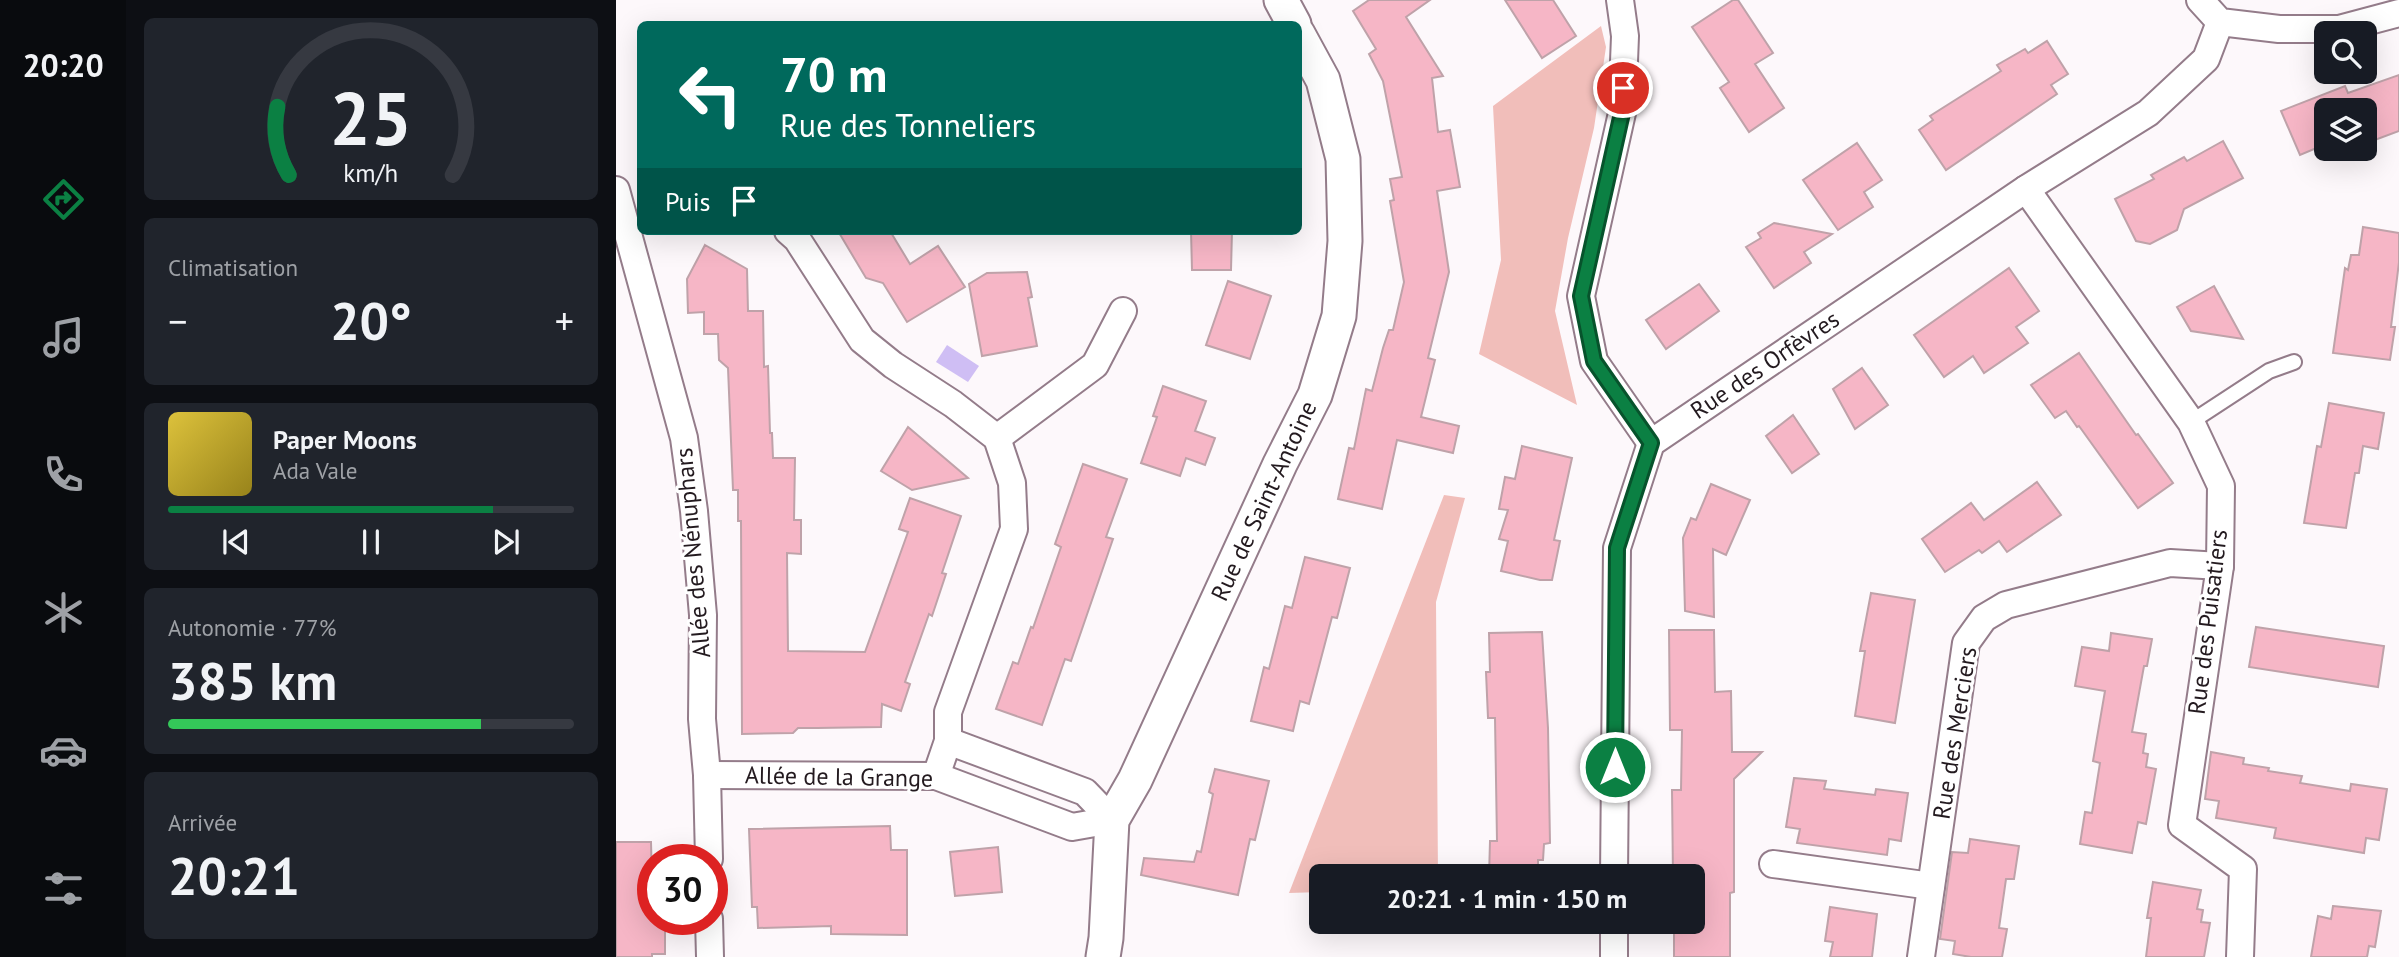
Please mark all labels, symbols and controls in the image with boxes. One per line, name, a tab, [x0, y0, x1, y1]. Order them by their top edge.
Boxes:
map controls	[2314, 21, 2377, 161]
button: search	[2314, 21, 2377, 84]
text: 70 m	[780, 42, 887, 106]
text: 20:20	[22, 44, 104, 86]
icon: left	[665, 49, 756, 140]
pin	[1593, 58, 1653, 118]
icon: arrive	[1604, 69, 1642, 107]
text: 25	[330, 71, 412, 165]
button: layers	[2314, 98, 2377, 161]
text: Rue des Tonneliers	[780, 104, 1036, 146]
text: km/h	[344, 157, 398, 189]
icon: directions	[39, 175, 88, 224]
icon: arrive	[725, 182, 763, 220]
text: Puis	[665, 185, 711, 218]
text: Climatisation	[168, 253, 298, 282]
text: 20°	[330, 287, 412, 354]
text: −	[168, 296, 187, 345]
text: +	[555, 296, 574, 345]
street label: Rue des Orfèvres	[1684, 303, 1845, 426]
icon: music	[39, 313, 88, 362]
street label: Rue de Saint-Antoine	[1204, 396, 1323, 606]
text: Paper Moons	[273, 423, 417, 456]
street label: Allée des Nénuphars	[668, 447, 717, 659]
icon: phone	[39, 450, 88, 499]
text: Ada Vale	[273, 456, 357, 485]
icon: previous	[217, 523, 255, 561]
icon: pause	[352, 523, 390, 561]
icon: next	[487, 523, 525, 561]
street label: Rue des Puisatiers	[2181, 528, 2234, 716]
icon: climate	[39, 588, 88, 637]
text: Autonomie · 77%	[168, 613, 336, 642]
street label: Rue des Merciers	[1926, 644, 1983, 821]
text: 385 km	[168, 647, 337, 714]
icon: car	[39, 726, 88, 775]
position arrow	[1578, 730, 1652, 804]
street label: Allée de la Grange	[745, 759, 933, 794]
text: Arrivée	[168, 808, 237, 837]
text: 20:21	[168, 842, 300, 909]
speed limit sign: 30	[637, 844, 728, 935]
icon: filters	[39, 864, 88, 913]
text: 20:21 · 1 min · 150 m	[1387, 882, 1627, 915]

